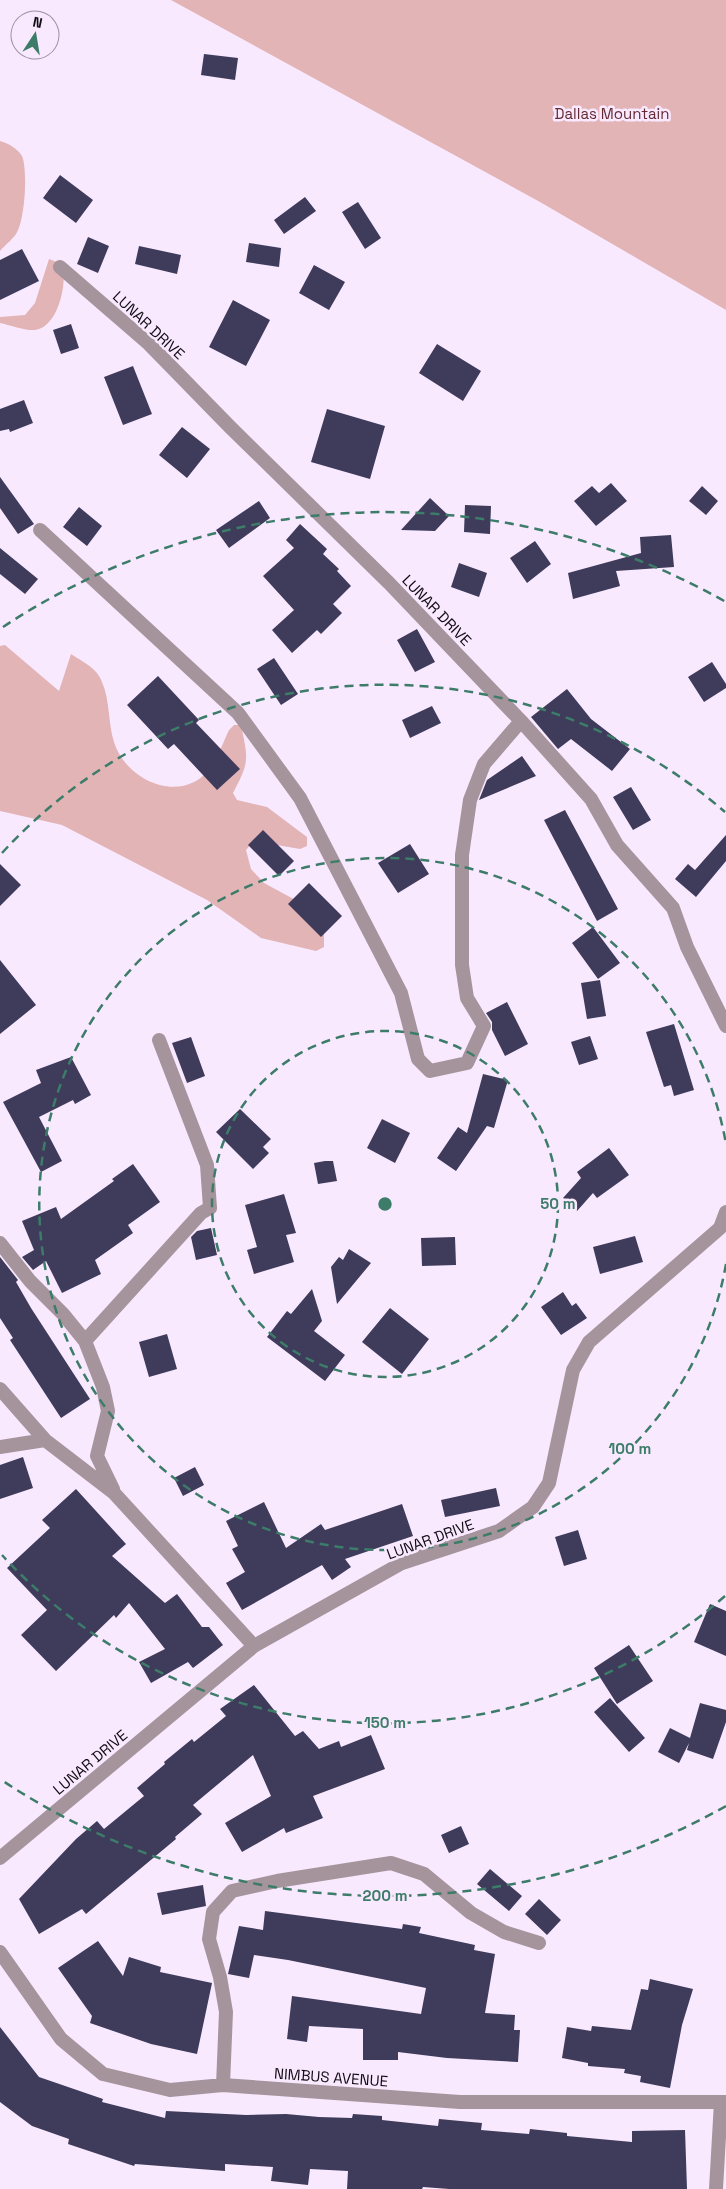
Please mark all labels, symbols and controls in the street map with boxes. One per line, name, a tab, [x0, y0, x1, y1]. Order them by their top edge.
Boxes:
north arrow	[10, 10, 60, 60]
text: N	[31, 13, 44, 32]
park label: Dallas Mountain	[554, 104, 670, 123]
street label: LUNAR DRIVE	[109, 287, 189, 363]
street label: LUNAR DRIVE	[398, 570, 476, 650]
text: 50 m	[540, 1194, 576, 1213]
centre of rings	[376, 1195, 394, 1213]
text: 100 m	[609, 1439, 651, 1458]
street label: LUNAR DRIVE	[384, 1514, 476, 1564]
text: 150 m	[364, 1713, 406, 1732]
street label: LUNAR DRIVE	[49, 1725, 131, 1799]
text: 200 m	[363, 1886, 407, 1905]
street label: NIMBUS AVENUE	[273, 2064, 389, 2090]

